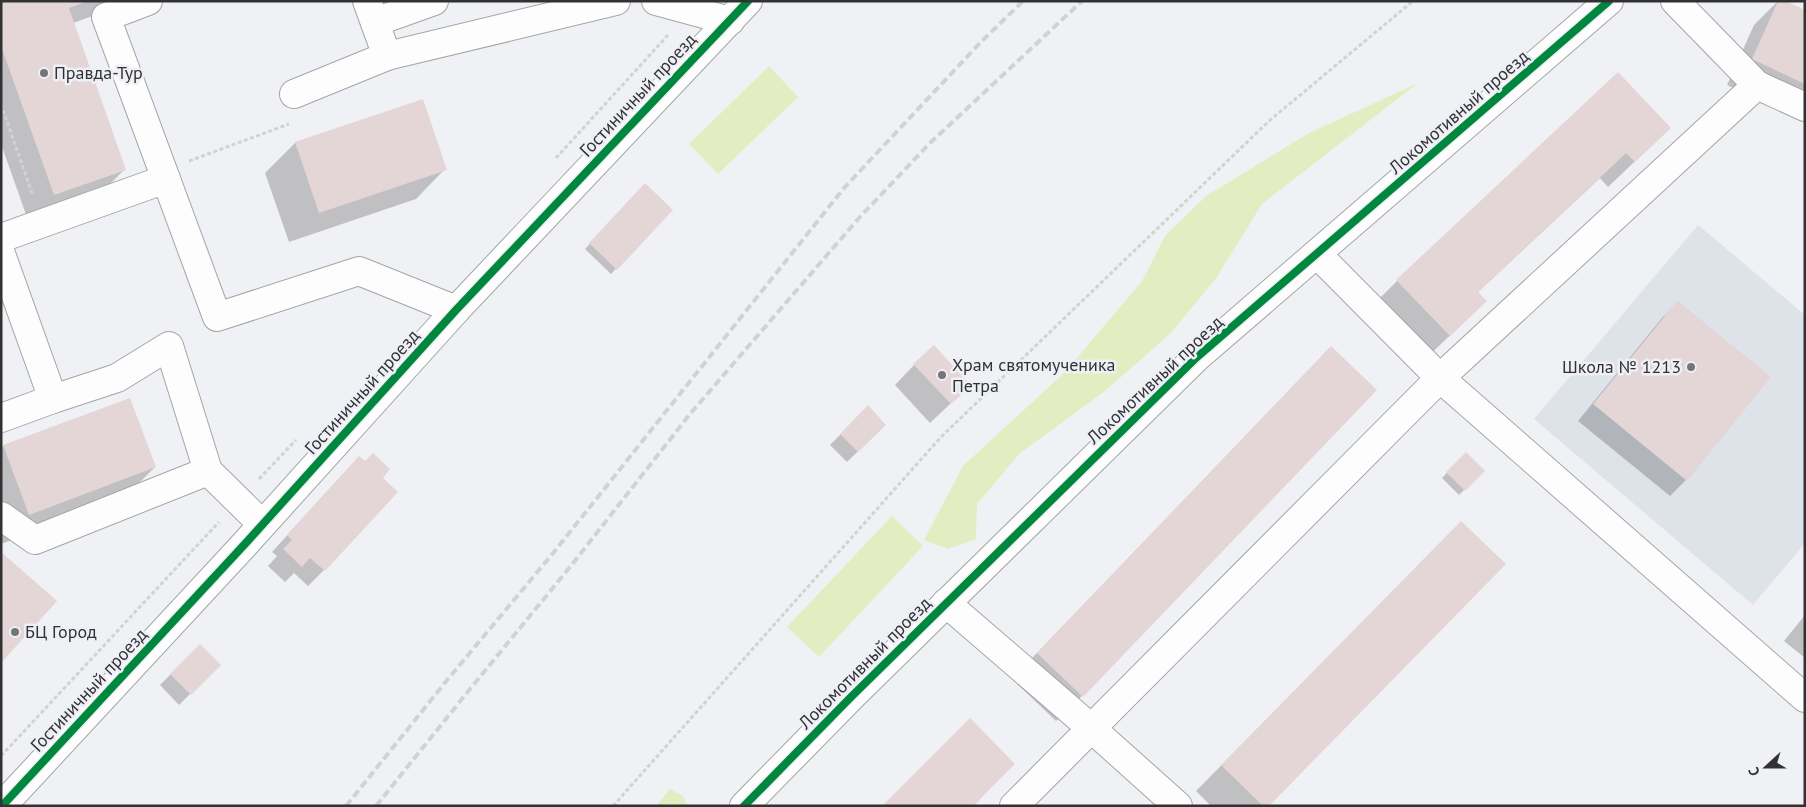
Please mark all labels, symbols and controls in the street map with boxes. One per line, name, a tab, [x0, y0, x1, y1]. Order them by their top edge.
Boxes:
street label: Гостиничный проезд	[574, 28, 701, 161]
street label: Локомотивный проезд	[1383, 44, 1534, 179]
place label: Правда-Тур	[54, 61, 143, 84]
marker: Правда-Тур	[38, 67, 50, 79]
street label: Локомотивный проезд	[1081, 310, 1228, 449]
street label: Гостиничный проезд	[299, 324, 424, 459]
place label: Храм святомученика Петра	[952, 353, 1115, 397]
place label: Школа № 1213	[1562, 355, 1681, 378]
marker: Школа № 1213	[1685, 361, 1697, 373]
marker: Храм святомученика Петра	[936, 369, 948, 381]
street label: Локомотивный проезд	[793, 591, 936, 734]
place label: БЦ Город	[25, 620, 97, 643]
street label: Гостиничный проезд	[25, 623, 152, 756]
marker: БЦ Город	[9, 626, 21, 638]
north arrow	[1741, 742, 1791, 792]
text: С	[1744, 765, 1764, 779]

